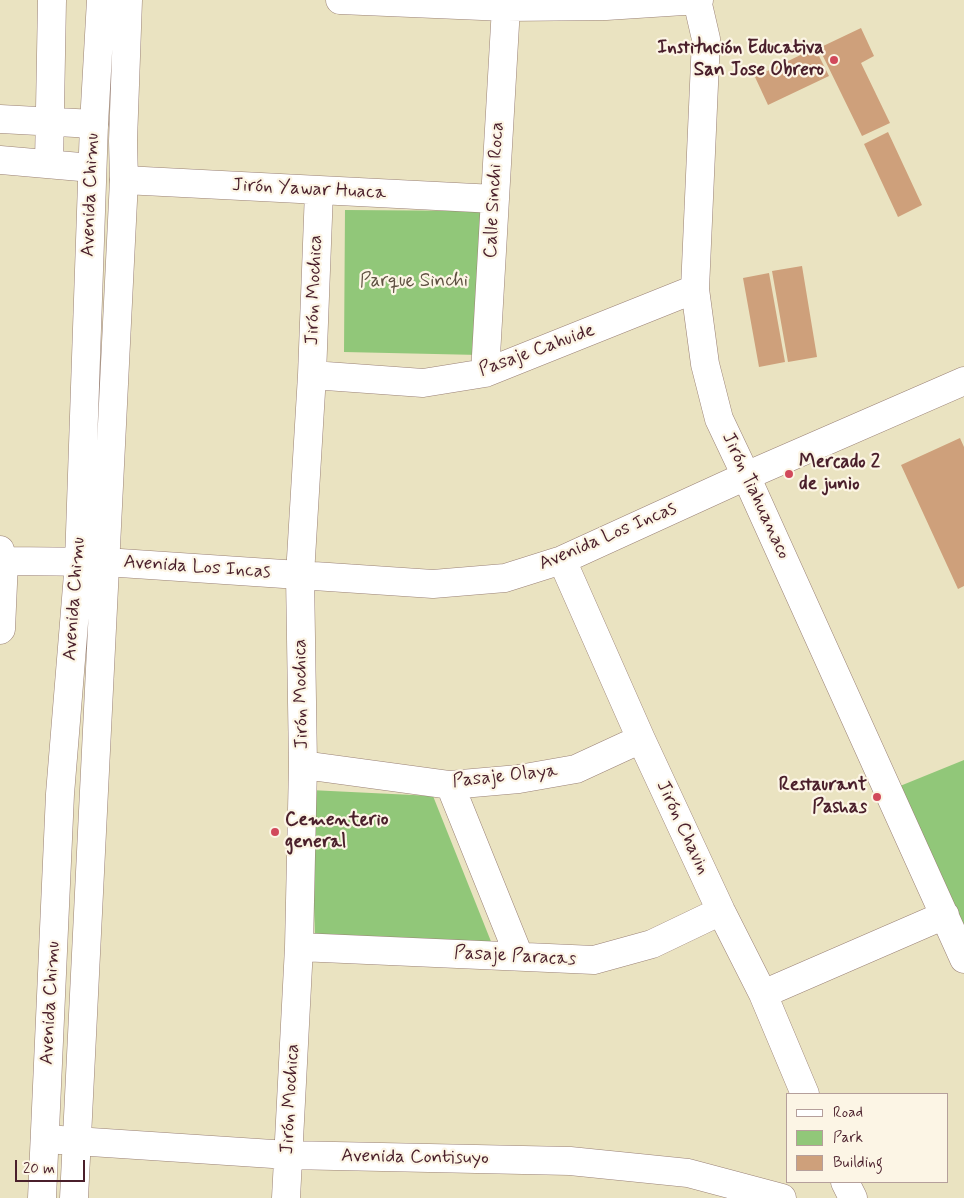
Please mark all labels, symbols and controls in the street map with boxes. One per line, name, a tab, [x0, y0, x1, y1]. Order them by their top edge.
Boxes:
place label: Institución Educativa San Jose Obrero	[657, 38, 824, 82]
marker: Institución Educativa San Jose Obrero	[828, 54, 840, 66]
street label: Calle Sinchi Roca	[480, 121, 510, 259]
street label: Avenida Chimu	[77, 133, 105, 257]
street label: Jirón Yawar Huaca	[231, 175, 387, 205]
street label: Jirón Mochica	[302, 234, 328, 346]
park label: Parque Sinchi	[360, 271, 468, 293]
street label: Pasaje Cahuide	[476, 319, 598, 383]
street label: Jirón Tiahuanaco	[716, 429, 794, 563]
place label: Mercado 2 de junio	[799, 452, 880, 496]
marker: Mercado 2 de junio	[783, 468, 795, 480]
street label: Avenida Los Incas	[536, 498, 680, 576]
street label: Avenida Chimu	[59, 536, 91, 662]
street label: Avenida Los Incas	[123, 551, 271, 585]
street label: Jirón Mochica	[290, 639, 314, 749]
street label: Pasaje Olaya	[451, 760, 559, 794]
place label: Restaurant Pashas	[779, 775, 867, 819]
street label: Jirón Chavin	[650, 777, 714, 879]
marker: Restaurant Pashas	[871, 791, 883, 803]
place label: Cementerio general	[285, 810, 389, 854]
marker: Cementerio general	[269, 826, 281, 838]
street label: Avenida Chimu	[36, 941, 66, 1065]
street label: Pasaje Paracas	[453, 942, 577, 972]
street label: Jirón Mochica	[277, 1043, 305, 1155]
legend	[786, 1093, 949, 1183]
text: Road	[833, 1103, 863, 1123]
text: Park	[833, 1128, 863, 1148]
street label: Avenida Contisuyo	[341, 1145, 489, 1171]
scale bar	[18, 1150, 88, 1182]
text: Building	[833, 1153, 883, 1173]
text: 20 m	[23, 1159, 55, 1179]

